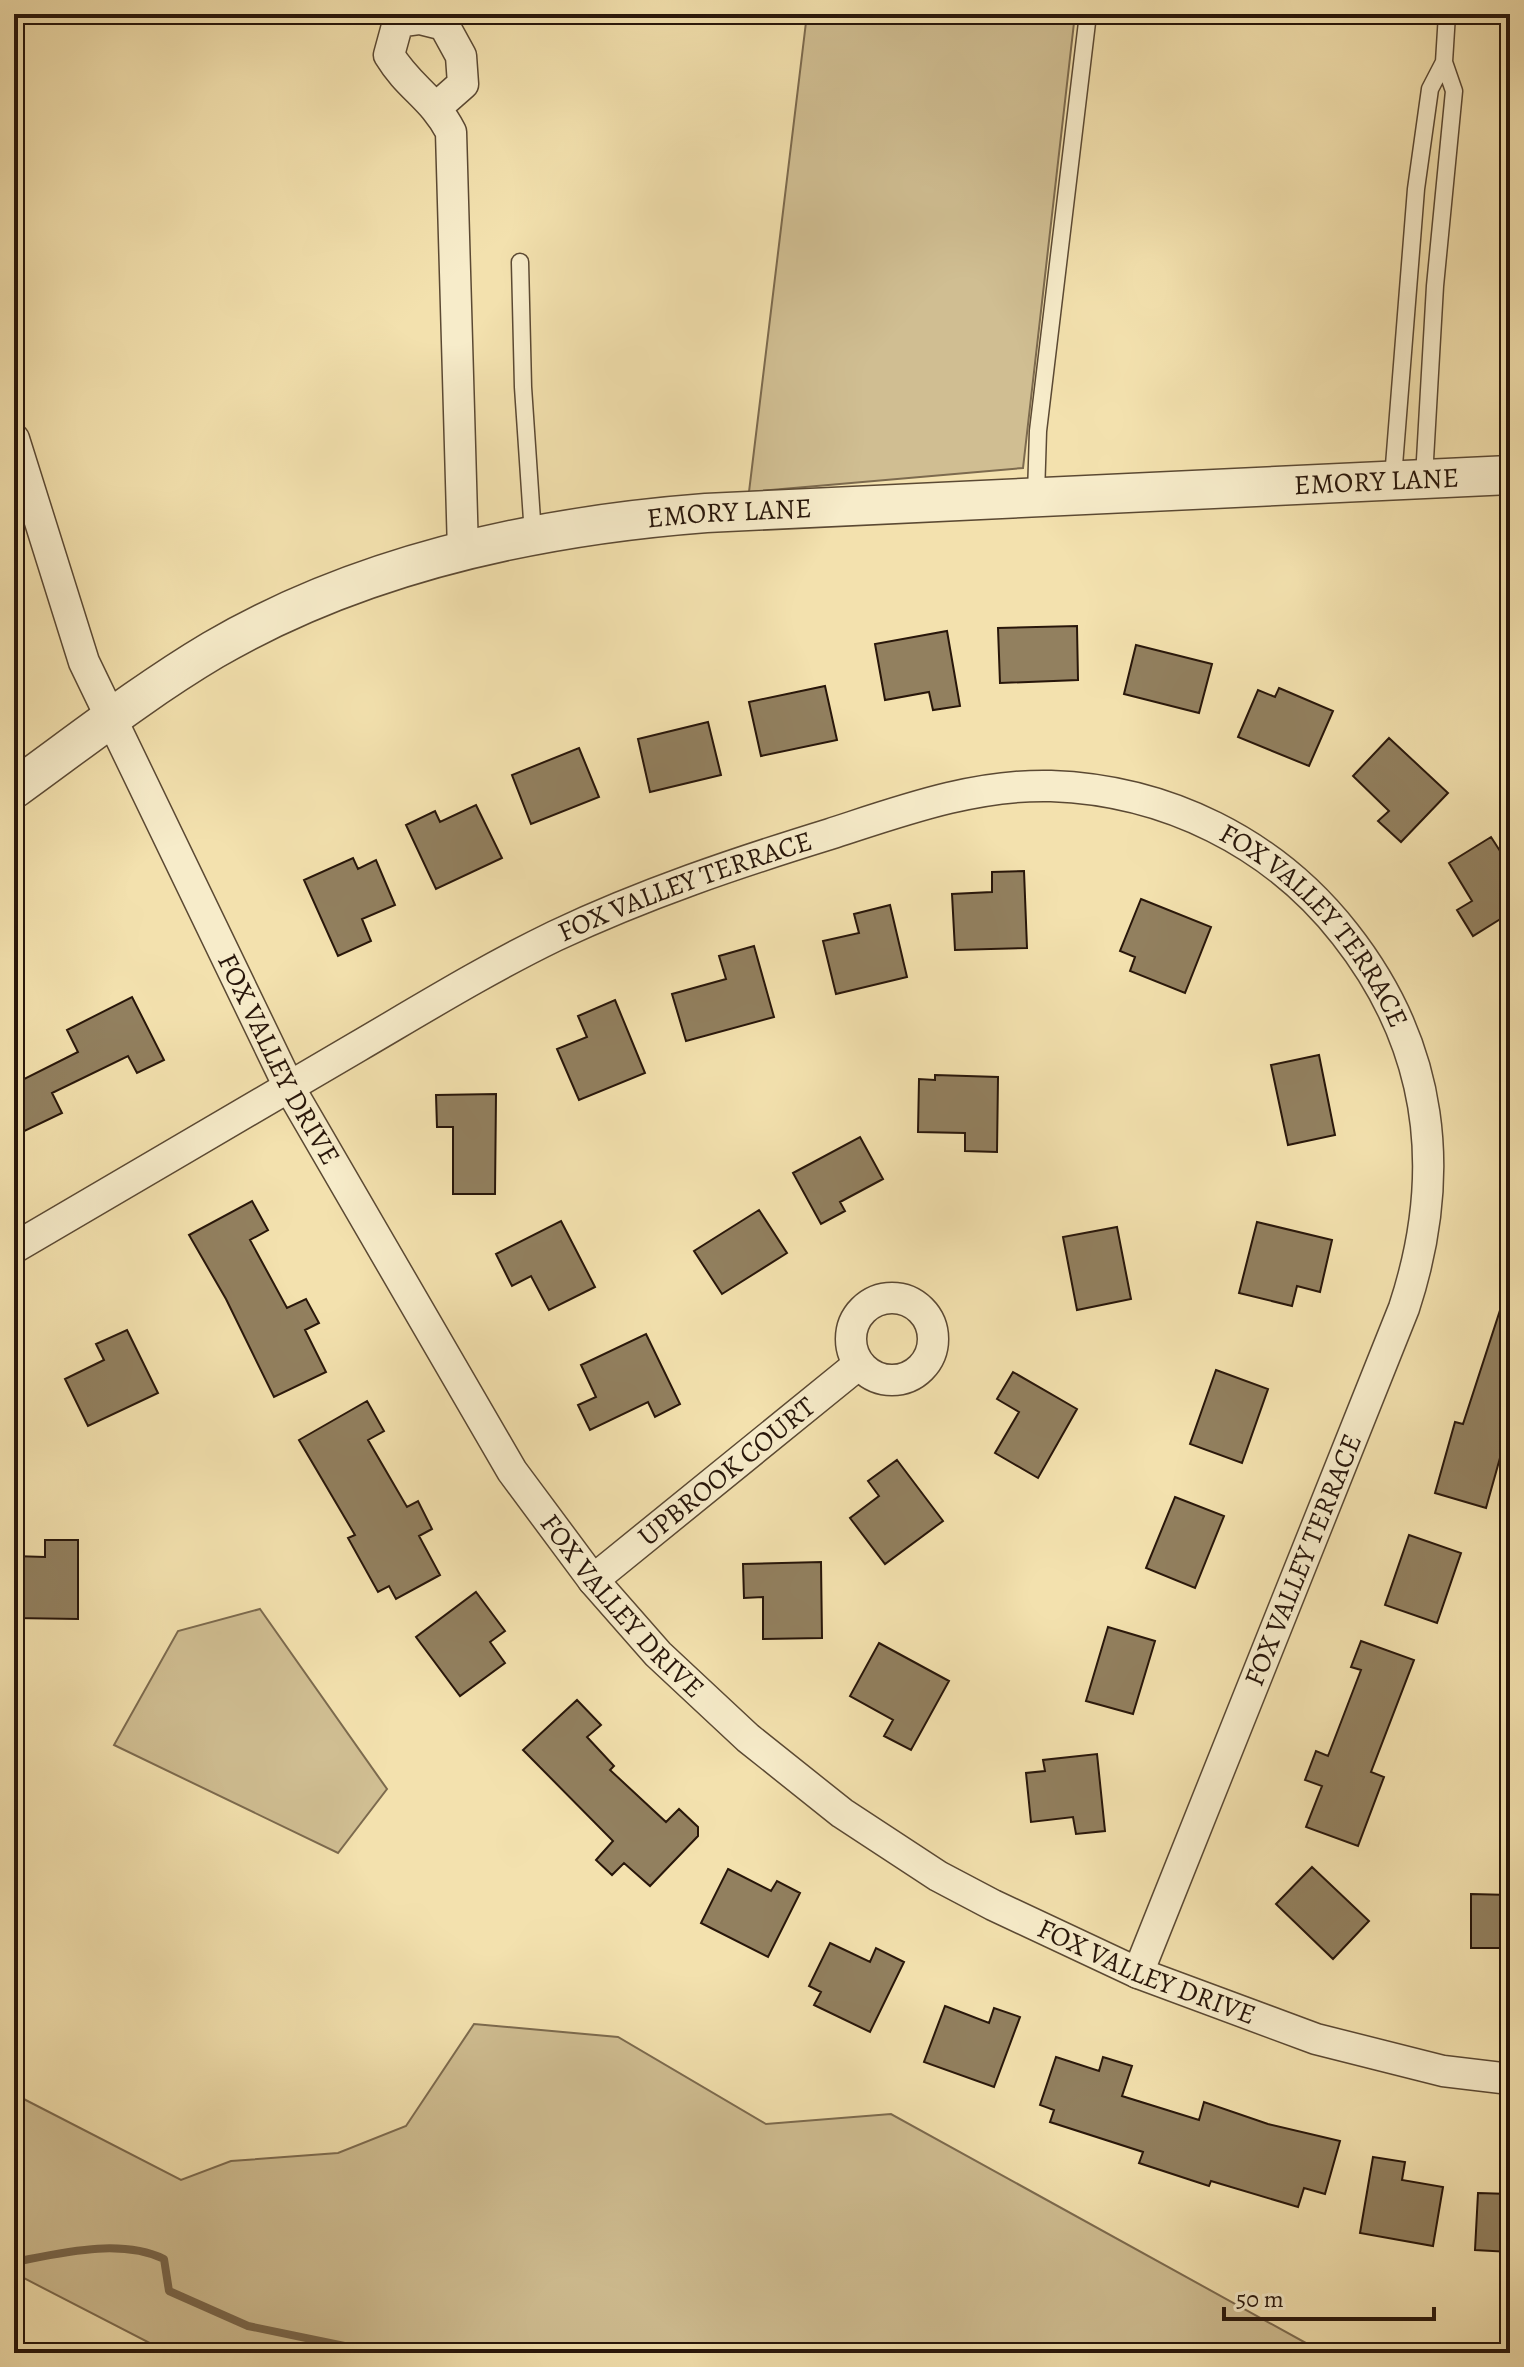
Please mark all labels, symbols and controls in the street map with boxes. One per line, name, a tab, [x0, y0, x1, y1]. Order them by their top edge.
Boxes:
street label: EMORY LANE	[1293, 458, 1460, 504]
street label: EMORY LANE	[645, 489, 812, 537]
street label: FOX VALLEY TERRACE	[1213, 814, 1417, 1033]
street label: FOX VALLEY TERRACE	[551, 822, 817, 951]
street label: FOX VALLEY DRIVE	[208, 947, 349, 1172]
street label: UPBROOK COURT	[630, 1388, 823, 1555]
street label: FOX VALLEY TERRACE	[1235, 1428, 1371, 1692]
street label: FOX VALLEY DRIVE	[531, 1506, 712, 1707]
street label: FOX VALLEY DRIVE	[1031, 1909, 1261, 2034]
scale bar	[1224, 2271, 1434, 2321]
text: 50 m	[1236, 2283, 1284, 2315]

